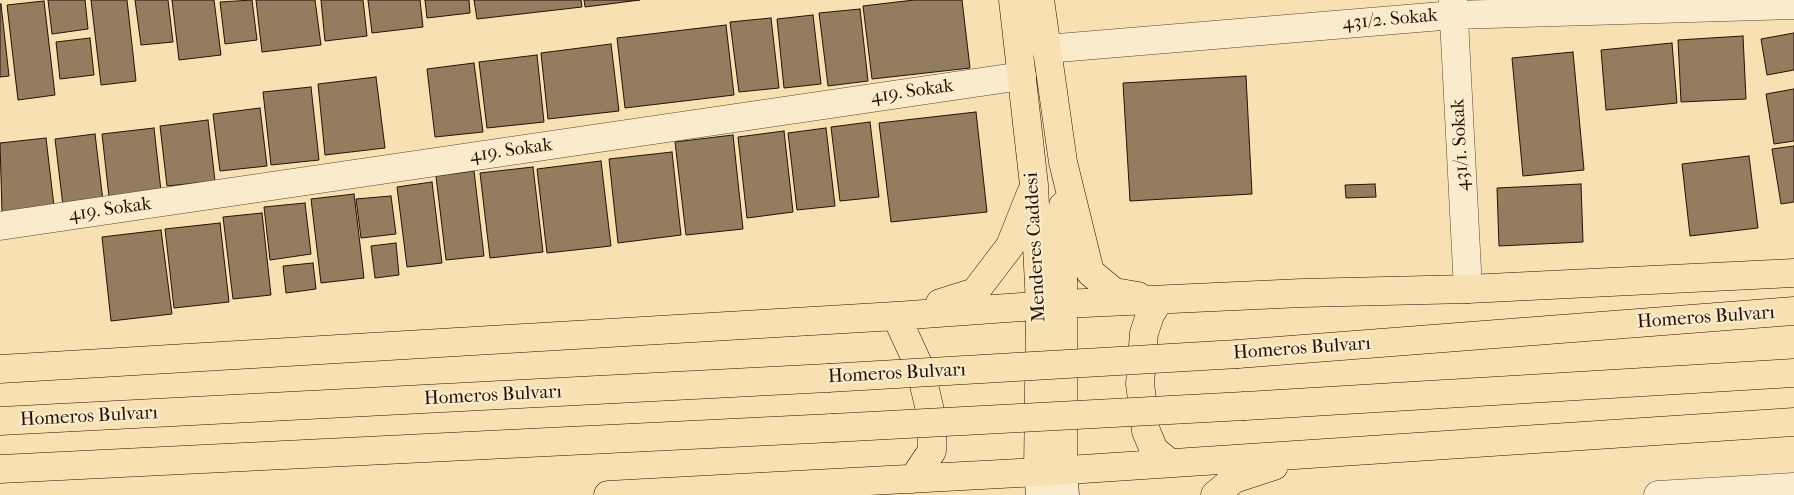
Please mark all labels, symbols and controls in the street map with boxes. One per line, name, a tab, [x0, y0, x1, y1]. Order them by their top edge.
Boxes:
street label: 431/2. Sokak	[1341, 4, 1439, 36]
street label: 419. Sokak	[869, 75, 955, 109]
street label: 431/1. Sokak	[1447, 98, 1475, 192]
street label: 419. Sokak	[468, 134, 554, 168]
street label: Menderes Caddesi	[1021, 172, 1051, 322]
street label: 419. Sokak	[67, 193, 153, 227]
street label: Homeros Bulvarı	[1636, 302, 1776, 334]
street label: Homeros Bulvarı	[1232, 333, 1372, 365]
street label: Homeros Bulvarı	[827, 359, 967, 389]
street label: Homeros Bulvarı	[423, 381, 563, 411]
street label: Homeros Bulvarı	[19, 402, 159, 432]

